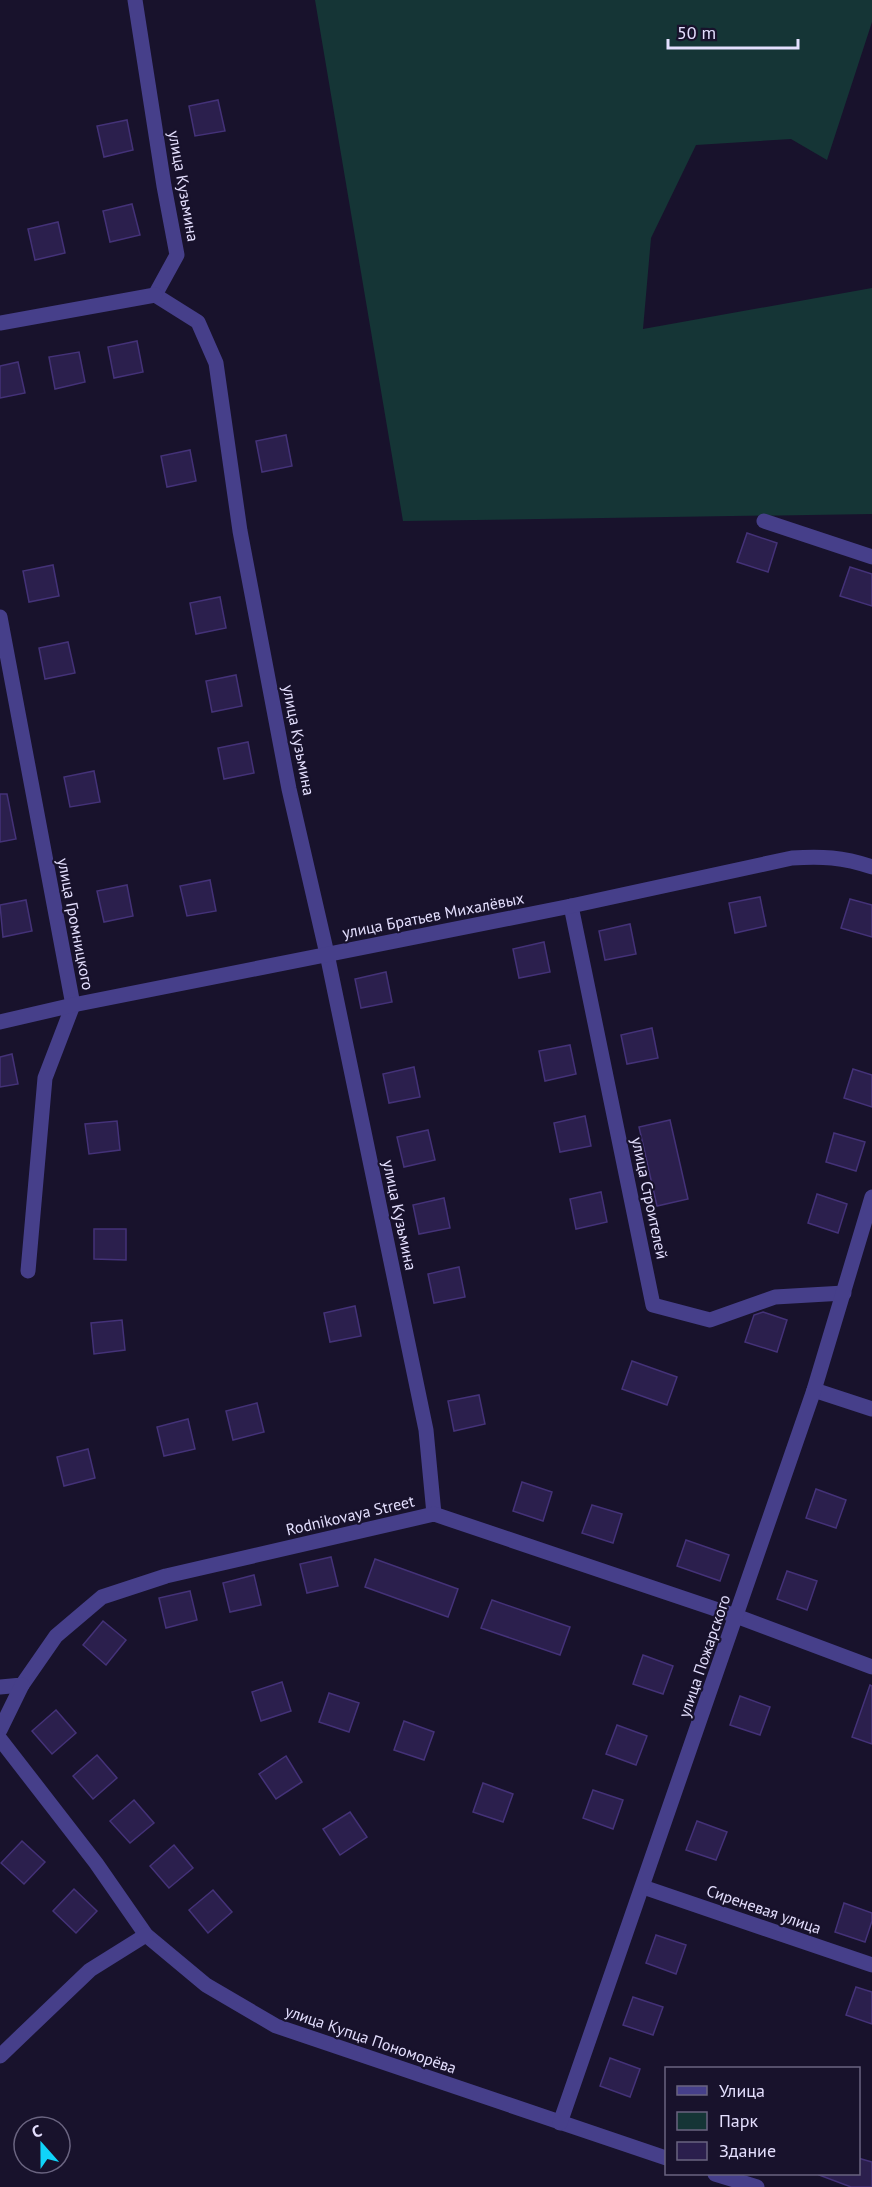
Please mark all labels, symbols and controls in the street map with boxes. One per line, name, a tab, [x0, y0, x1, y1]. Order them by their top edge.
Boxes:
scale bar	[668, 12, 798, 50]
text: 50 m	[677, 21, 716, 44]
street label: улица Кузьмина	[164, 129, 204, 243]
street label: улица Кузьмина	[278, 683, 320, 797]
street label: улица Громницкого	[53, 856, 99, 992]
street label: улица Братьев Михалёвых	[340, 888, 526, 942]
street label: улица Строителей	[627, 1135, 673, 1261]
street label: улица Кузьмина	[379, 1158, 421, 1272]
street label: Rodnikovaya Street	[284, 1490, 417, 1539]
street label: улица Пожарского	[674, 1592, 734, 1720]
street label: Сиреневая улица	[704, 1880, 824, 1938]
street label: улица Купца Пономорёва	[283, 2000, 459, 2078]
legend	[665, 2067, 860, 2175]
text: Улица	[719, 2079, 765, 2102]
text: Парк	[719, 2109, 759, 2132]
north arrow	[12, 2115, 72, 2175]
text: С	[29, 2120, 44, 2142]
text: Здание	[719, 2139, 776, 2162]

